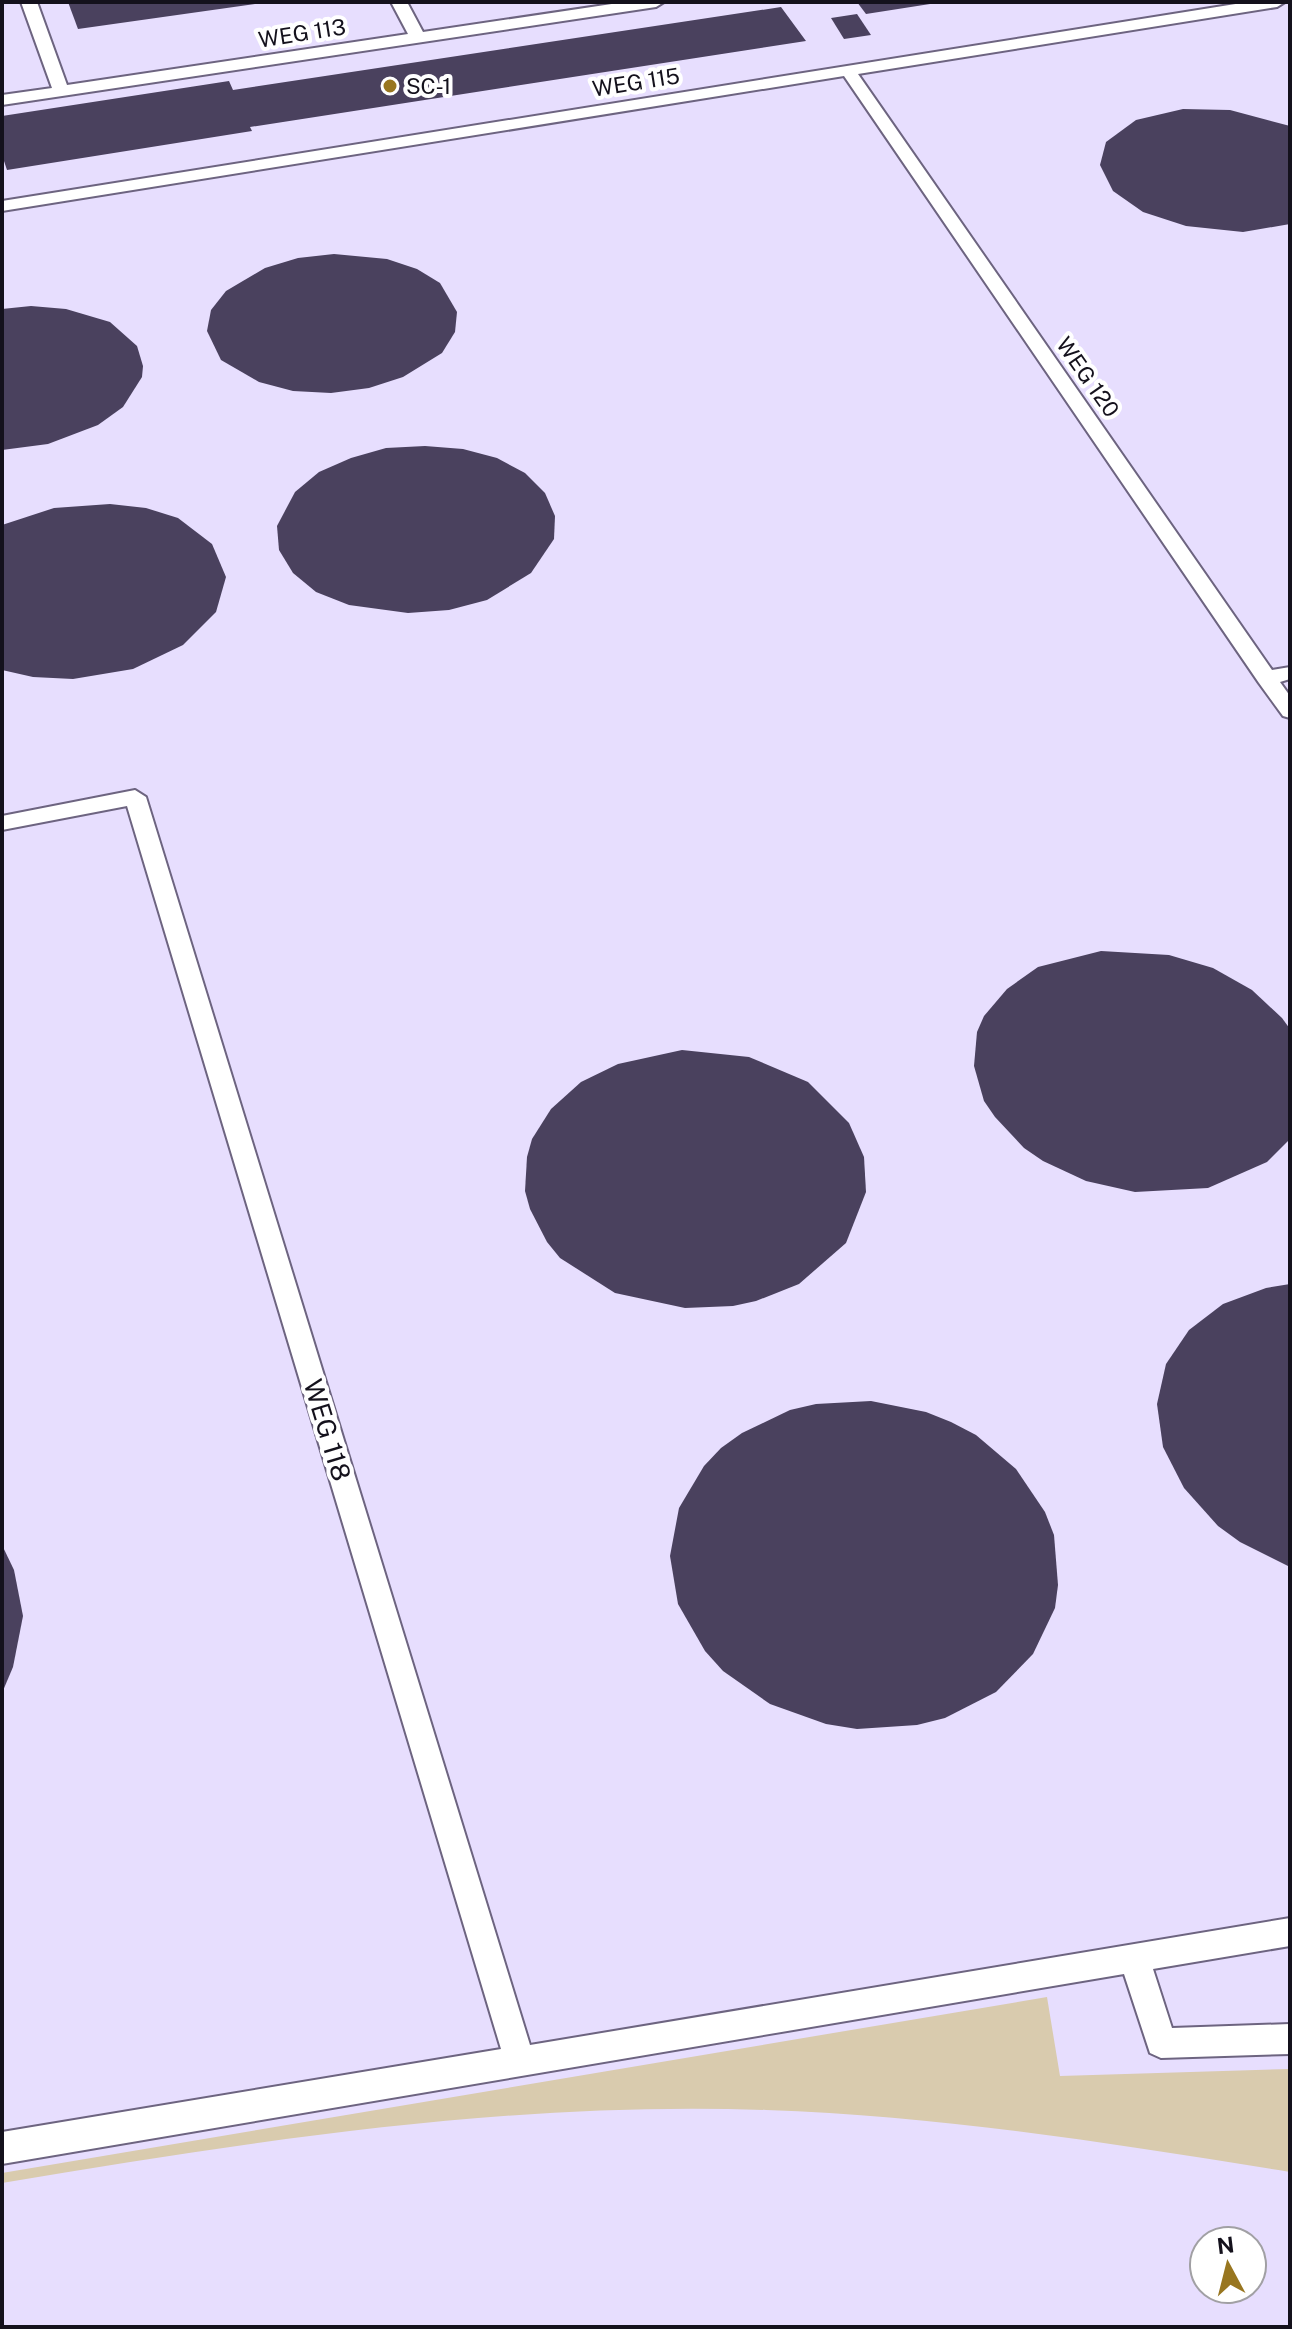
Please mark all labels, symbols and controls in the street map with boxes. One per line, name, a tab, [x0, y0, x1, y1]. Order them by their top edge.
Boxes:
street label: WEG 113	[257, 13, 347, 53]
street label: WEG 115	[590, 62, 682, 102]
place label: SC-1	[406, 73, 451, 99]
marker: SC-1	[381, 77, 399, 95]
street label: WEG 120	[1051, 332, 1125, 422]
street label: WEG 118	[297, 1375, 358, 1484]
north arrow	[1188, 2225, 1268, 2305]
text: N	[1215, 2231, 1236, 2259]

